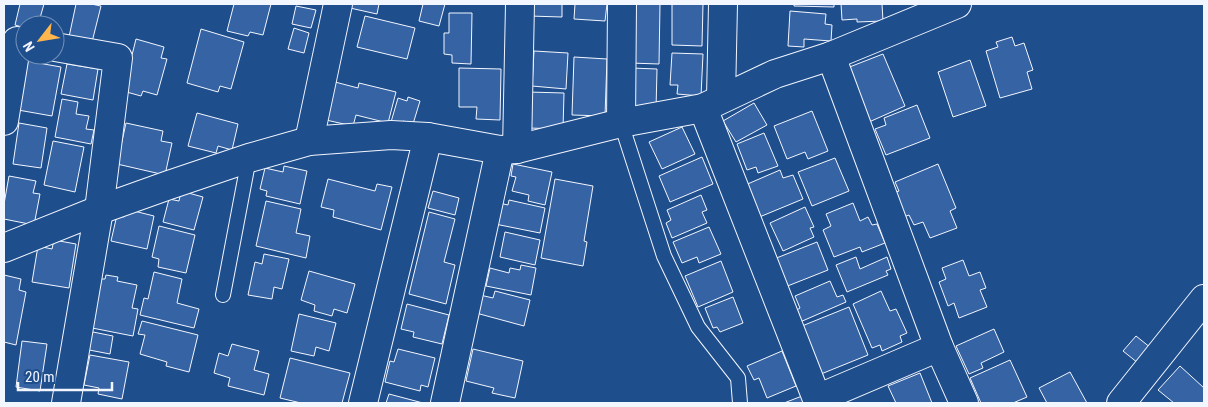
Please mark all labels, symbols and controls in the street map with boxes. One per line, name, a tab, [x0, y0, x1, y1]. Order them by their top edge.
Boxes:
north arrow	[15, 15, 65, 65]
text: N	[20, 39, 38, 54]
scale bar	[18, 360, 111, 392]
text: 20 m	[25, 368, 55, 386]

